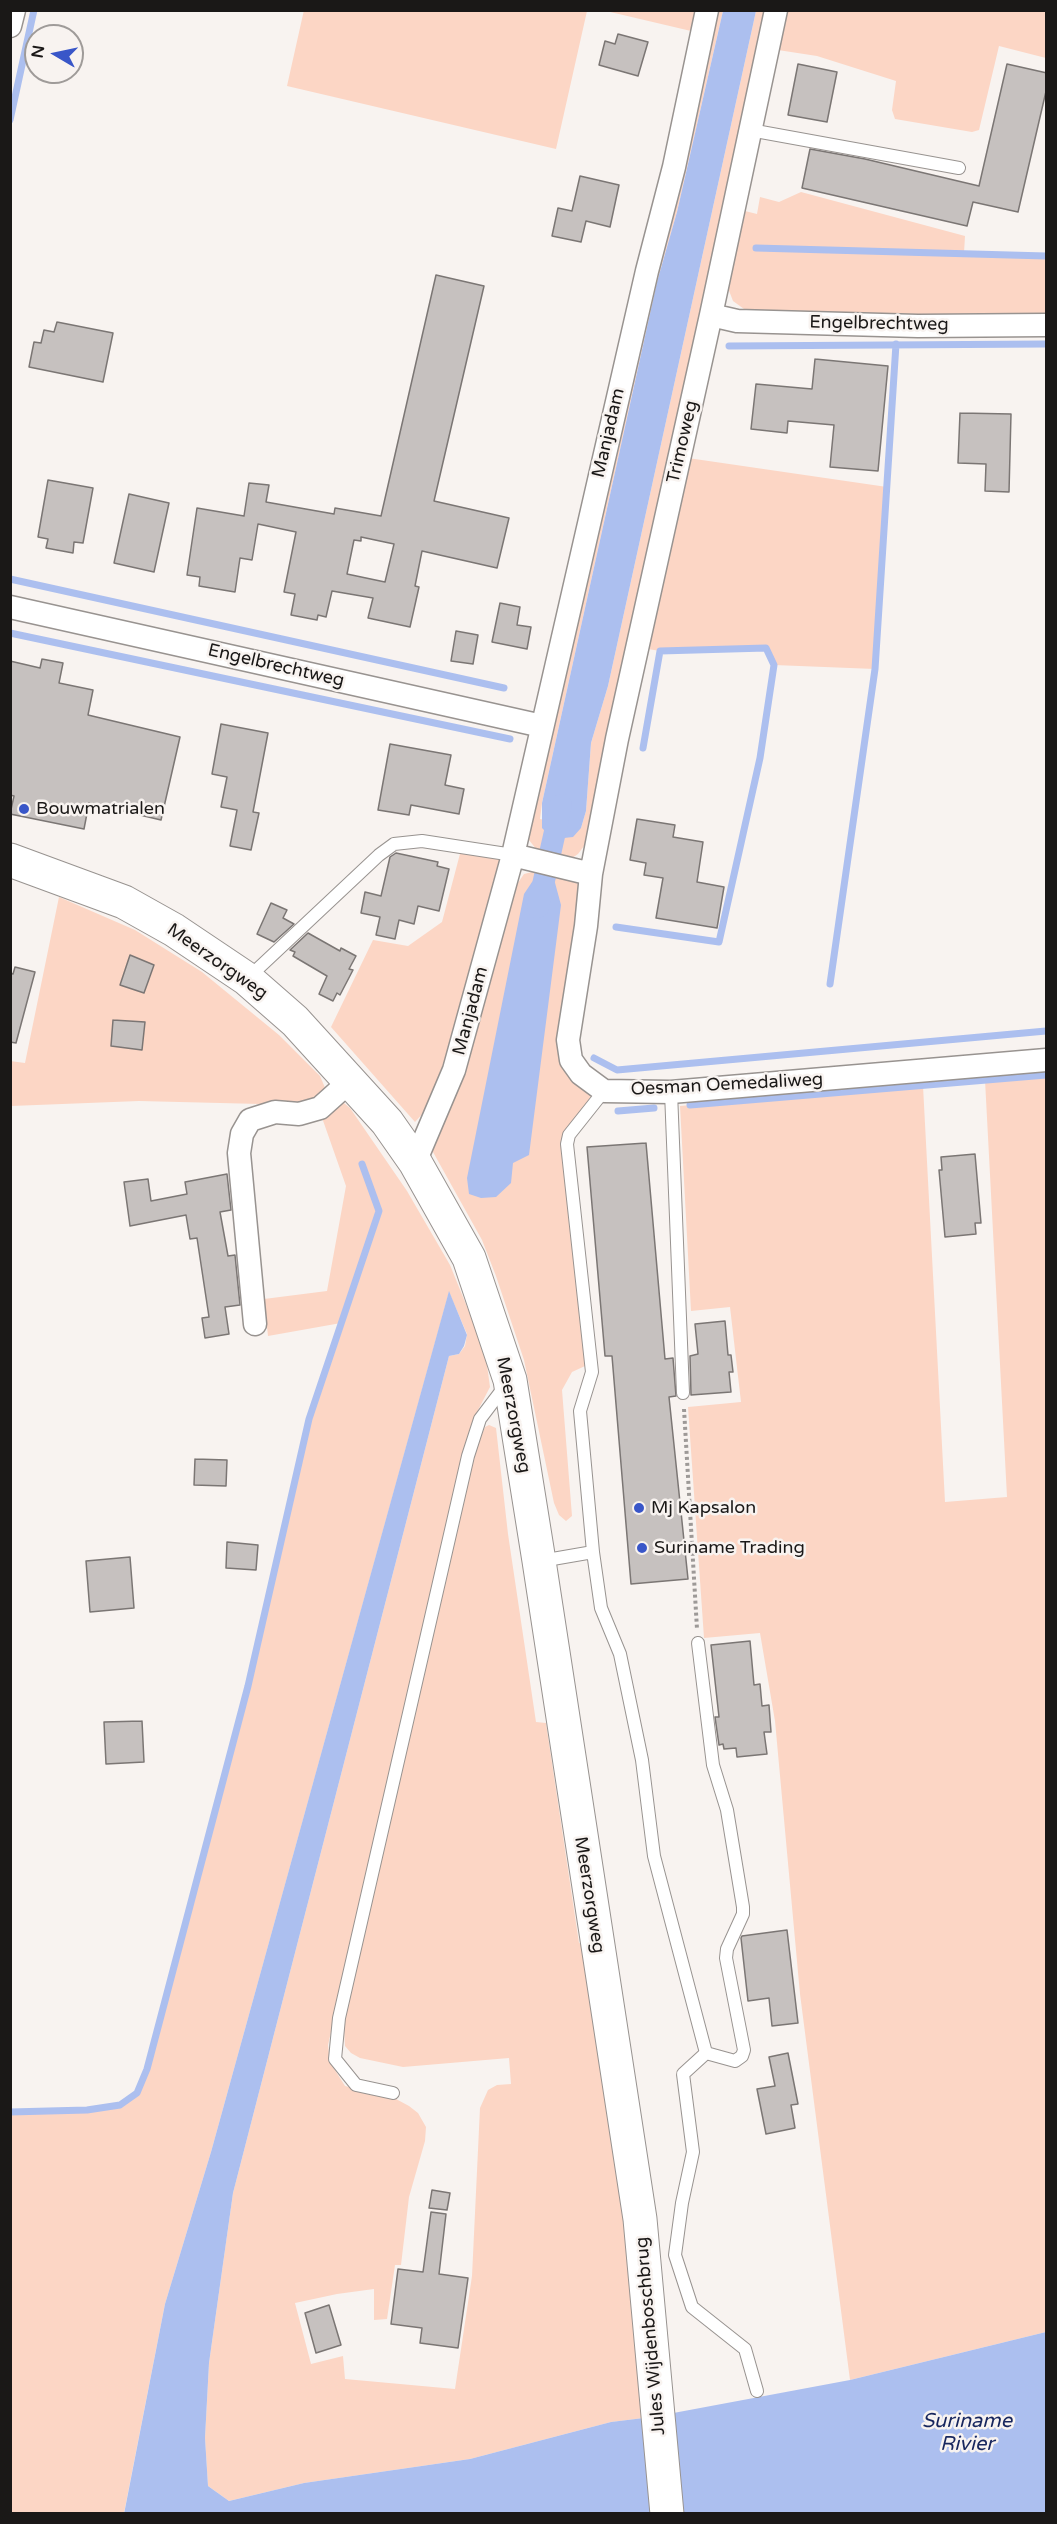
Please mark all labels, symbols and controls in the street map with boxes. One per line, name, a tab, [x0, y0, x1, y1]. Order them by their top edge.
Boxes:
north arrow	[24, 24, 84, 84]
text: N	[27, 44, 49, 59]
street label: Engelbrechtweg	[809, 312, 949, 336]
street label: Manjadam	[588, 386, 630, 480]
street label: Trimoweg	[663, 399, 703, 485]
street label: Engelbrechtweg	[206, 640, 346, 692]
place label: Bouwmatrialen	[36, 798, 165, 820]
marker: Bouwmatrialen	[17, 802, 31, 816]
street label: Meerzorgweg	[162, 919, 272, 1005]
street label: Manjadam	[449, 964, 493, 1058]
street label: Oesman Oemedaliweg	[630, 1069, 824, 1101]
street label: Meerzorgweg	[491, 1355, 535, 1475]
place label: Mj Kapsalon	[651, 1497, 756, 1519]
marker: Mj Kapsalon	[632, 1501, 646, 1515]
place label: Suriname Trading	[654, 1537, 805, 1559]
marker: Suriname Trading	[635, 1541, 649, 1555]
street label: Meerzorgweg	[569, 1835, 609, 1955]
street label: Jules Wijdenboschbrug	[632, 2236, 670, 2436]
water label: Suriname Rivier	[922, 2410, 1012, 2457]

